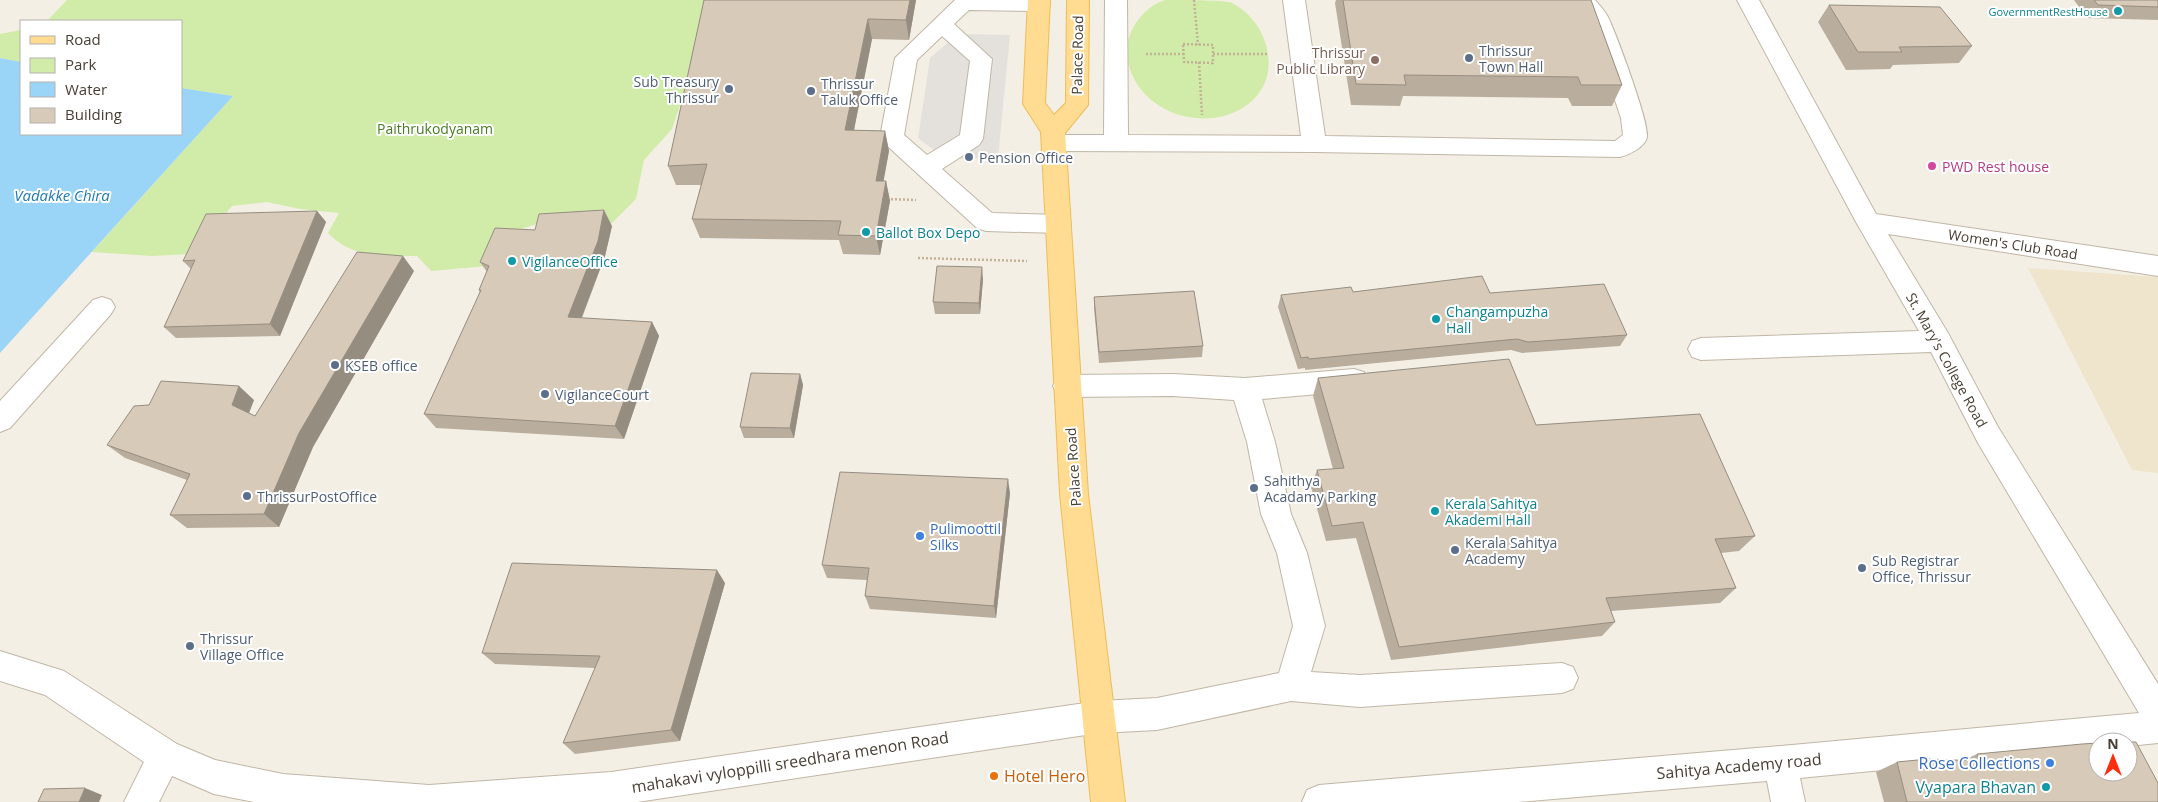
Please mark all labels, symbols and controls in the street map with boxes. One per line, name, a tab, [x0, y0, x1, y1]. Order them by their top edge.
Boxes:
place label: GovernmentRestHouse	[1988, 4, 2108, 19]
marker: GovernmentRestHouse	[2112, 5, 2124, 17]
street label: Palace Road	[1067, 15, 1087, 95]
legend	[20, 20, 182, 135]
text: Road	[65, 29, 101, 49]
place label: Thrissur Town Hall	[1479, 41, 1543, 76]
place label: Thrissur Public Library	[1276, 43, 1366, 78]
marker: Thrissur Town Hall	[1463, 52, 1475, 64]
text: Park	[65, 54, 96, 74]
marker: Thrissur Public Library	[1369, 54, 1381, 66]
place label: Sub Treasury Thrissur	[633, 72, 720, 107]
place label: Thrissur Taluk Office	[821, 74, 898, 109]
text: Water	[65, 79, 107, 99]
marker: Sub Treasury Thrissur	[723, 83, 735, 95]
marker: Thrissur Taluk Office	[805, 85, 817, 97]
text: Building	[65, 104, 122, 124]
park label: Paithrukodyanam	[377, 119, 493, 138]
place label: Pension Office	[979, 148, 1073, 167]
marker: Pension Office	[963, 151, 975, 163]
place label: PWD Rest house	[1942, 157, 2049, 176]
marker: PWD Rest house	[1926, 160, 1938, 172]
water label: Vadakke Chira	[14, 185, 110, 205]
place label: Ballot Box Depo	[876, 223, 980, 242]
street label: Women's Club Road	[1947, 224, 2079, 264]
marker: Ballot Box Depo	[860, 226, 872, 238]
place label: VigilanceOffice	[522, 252, 618, 271]
marker: VigilanceOffice	[506, 255, 518, 267]
street label: St. Mary's College Road	[1902, 289, 1992, 431]
place label: Changampuzha Hall	[1446, 302, 1548, 337]
marker: Changampuzha Hall	[1430, 313, 1442, 325]
place label: KSEB office	[345, 356, 418, 375]
marker: KSEB office	[329, 359, 341, 371]
place label: VigilanceCourt	[555, 385, 649, 404]
marker: VigilanceCourt	[539, 388, 551, 400]
street label: Palace Road	[1061, 427, 1085, 507]
place label: Sahithya Acadamy Parking	[1264, 471, 1377, 506]
marker: Sahithya Acadamy Parking	[1248, 482, 1260, 494]
place label: ThrissurPostOffice	[257, 487, 377, 506]
marker: ThrissurPostOffice	[241, 490, 253, 502]
place label: Kerala Sahitya Akademi Hall	[1445, 494, 1537, 529]
marker: Kerala Sahitya Akademi Hall	[1429, 505, 1441, 517]
place label: Pulimoottil Silks	[930, 519, 1001, 554]
marker: Pulimoottil Silks	[914, 530, 926, 542]
place label: Kerala Sahitya Academy	[1465, 533, 1557, 568]
marker: Kerala Sahitya Academy	[1449, 544, 1461, 556]
place label: Sub Registrar Office, Thrissur	[1872, 551, 1971, 586]
marker: Sub Registrar Office, Thrissur	[1856, 562, 1868, 574]
place label: Thrissur Village Office	[200, 629, 284, 664]
marker: Thrissur Village Office	[184, 640, 196, 652]
street label: mahakavi vyloppilli sreedhara menon Road	[630, 726, 950, 798]
north arrow	[2088, 732, 2138, 782]
text: N	[2107, 734, 2119, 753]
street label: Sahitya Academy road	[1656, 748, 1822, 784]
place label: Rose Collections	[1919, 752, 2040, 774]
marker: Rose Collections	[2044, 757, 2056, 769]
place label: Hotel Hero	[1004, 765, 1085, 787]
marker: Hotel Hero	[988, 770, 1000, 782]
place label: Vyapara Bhavan	[1916, 776, 2036, 798]
marker: Vyapara Bhavan	[2040, 781, 2052, 793]

